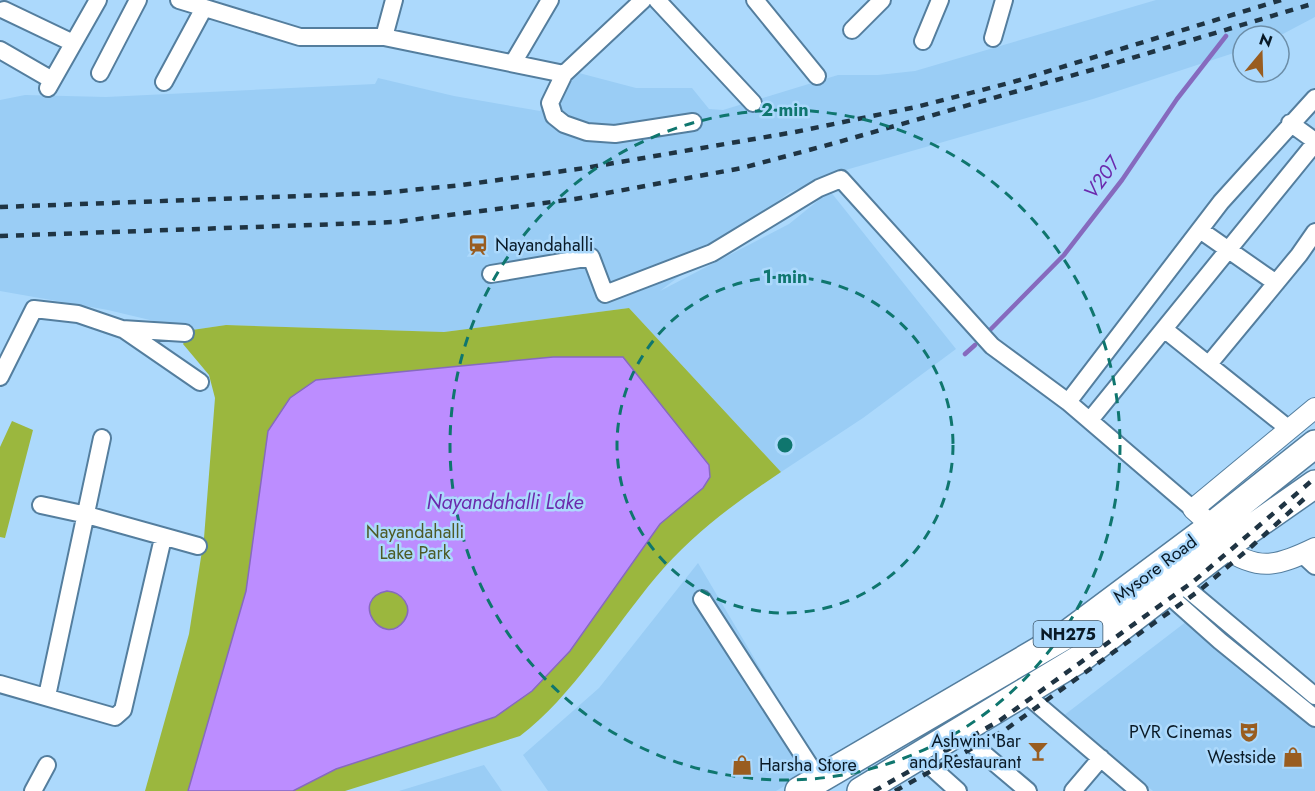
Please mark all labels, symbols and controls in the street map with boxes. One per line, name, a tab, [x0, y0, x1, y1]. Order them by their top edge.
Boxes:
north arrow	[1231, 24, 1291, 84]
text: N	[1256, 27, 1275, 53]
text: 2 min	[761, 97, 809, 123]
water label: V207	[1077, 150, 1128, 205]
place label: Nayandahalli	[495, 232, 594, 258]
station icon: Nayandahalli	[466, 233, 490, 257]
text: 1 min	[763, 264, 807, 290]
centre of rings	[775, 435, 795, 455]
water label: Nayandahalli Lake	[426, 488, 584, 517]
park label: Nayandahalli Lake Park	[366, 519, 464, 566]
street label: Mysore Road	[1108, 529, 1202, 609]
road number: NH275	[1034, 621, 1102, 647]
place label: PVR Cinemas	[1129, 719, 1232, 745]
theatre icon: PVR Cinemas	[1237, 720, 1261, 744]
place label: Ashwini Bar and Restaurant	[910, 728, 1022, 775]
bar icon: Ashwini Bar and Restaurant	[1026, 739, 1050, 763]
place label: Westside	[1207, 744, 1276, 770]
shop icon: Westside	[1281, 745, 1305, 769]
place label: Harsha Store	[759, 752, 857, 778]
shop icon: Harsha Store	[730, 753, 754, 777]

